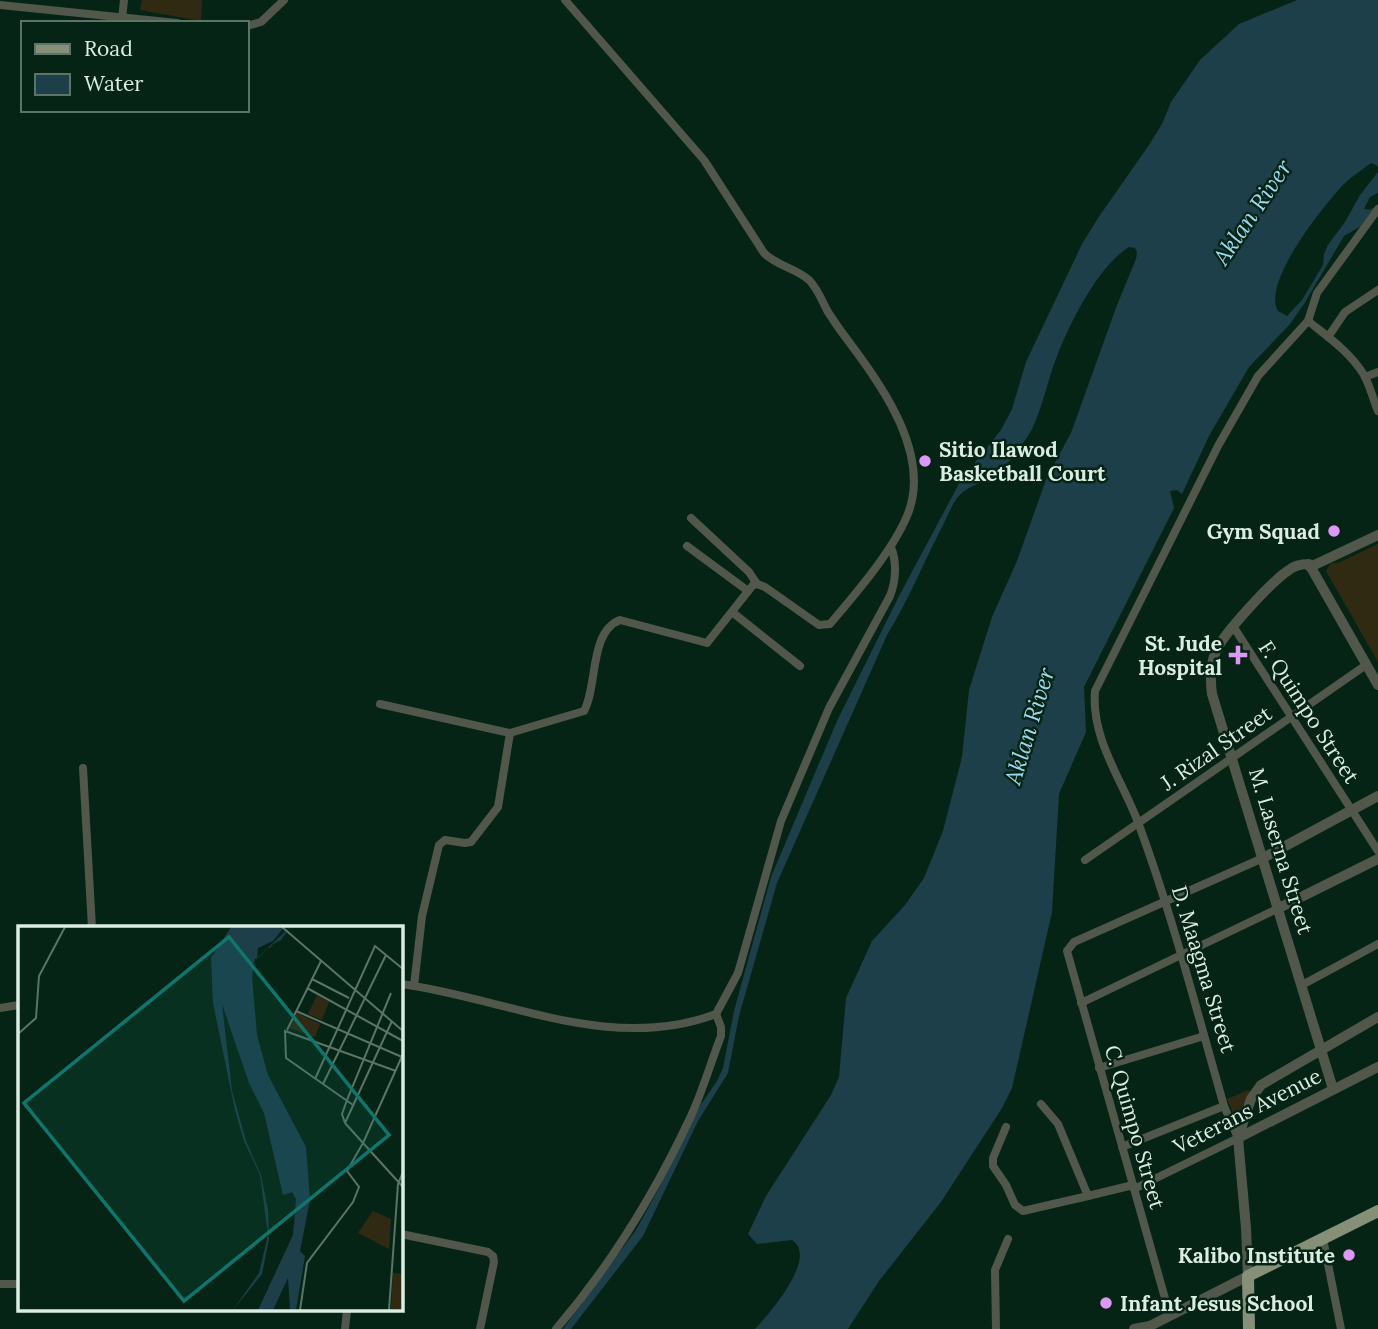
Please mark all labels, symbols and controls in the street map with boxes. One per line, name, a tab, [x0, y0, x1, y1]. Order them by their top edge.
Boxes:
legend	[21, 21, 248, 112]
text: Road	[84, 35, 133, 62]
text: Water	[84, 70, 143, 97]
water label: Aklan River	[1206, 153, 1298, 271]
place label: Sitio Ilawod Basketball Court	[939, 436, 1106, 487]
marker: Sitio Ilawod Basketball Court	[917, 453, 933, 469]
place label: Gym Squad	[1207, 518, 1320, 545]
marker: Gym Squad	[1326, 523, 1342, 539]
place label: St. Jude Hospital	[1138, 630, 1222, 681]
street label: F. Quimpo Street	[1253, 636, 1366, 789]
marker: St. Jude Hospital	[1228, 645, 1248, 665]
water label: Aklan River	[997, 663, 1061, 789]
street label: J. Rizal Street	[1154, 699, 1277, 797]
street label: M. Laserna Street	[1243, 765, 1319, 938]
street label: D. Maagma Street	[1166, 882, 1242, 1057]
inset map	[18, 926, 402, 1312]
street label: C. Quimpo Street	[1099, 1042, 1172, 1213]
street label: Veterans Avenue	[1168, 1062, 1326, 1160]
place label: Kalibo Institute	[1178, 1242, 1335, 1269]
marker: Kalibo Institute	[1341, 1247, 1357, 1263]
place label: Infant Jesus School	[1120, 1290, 1314, 1317]
marker: Infant Jesus School	[1098, 1295, 1114, 1311]

